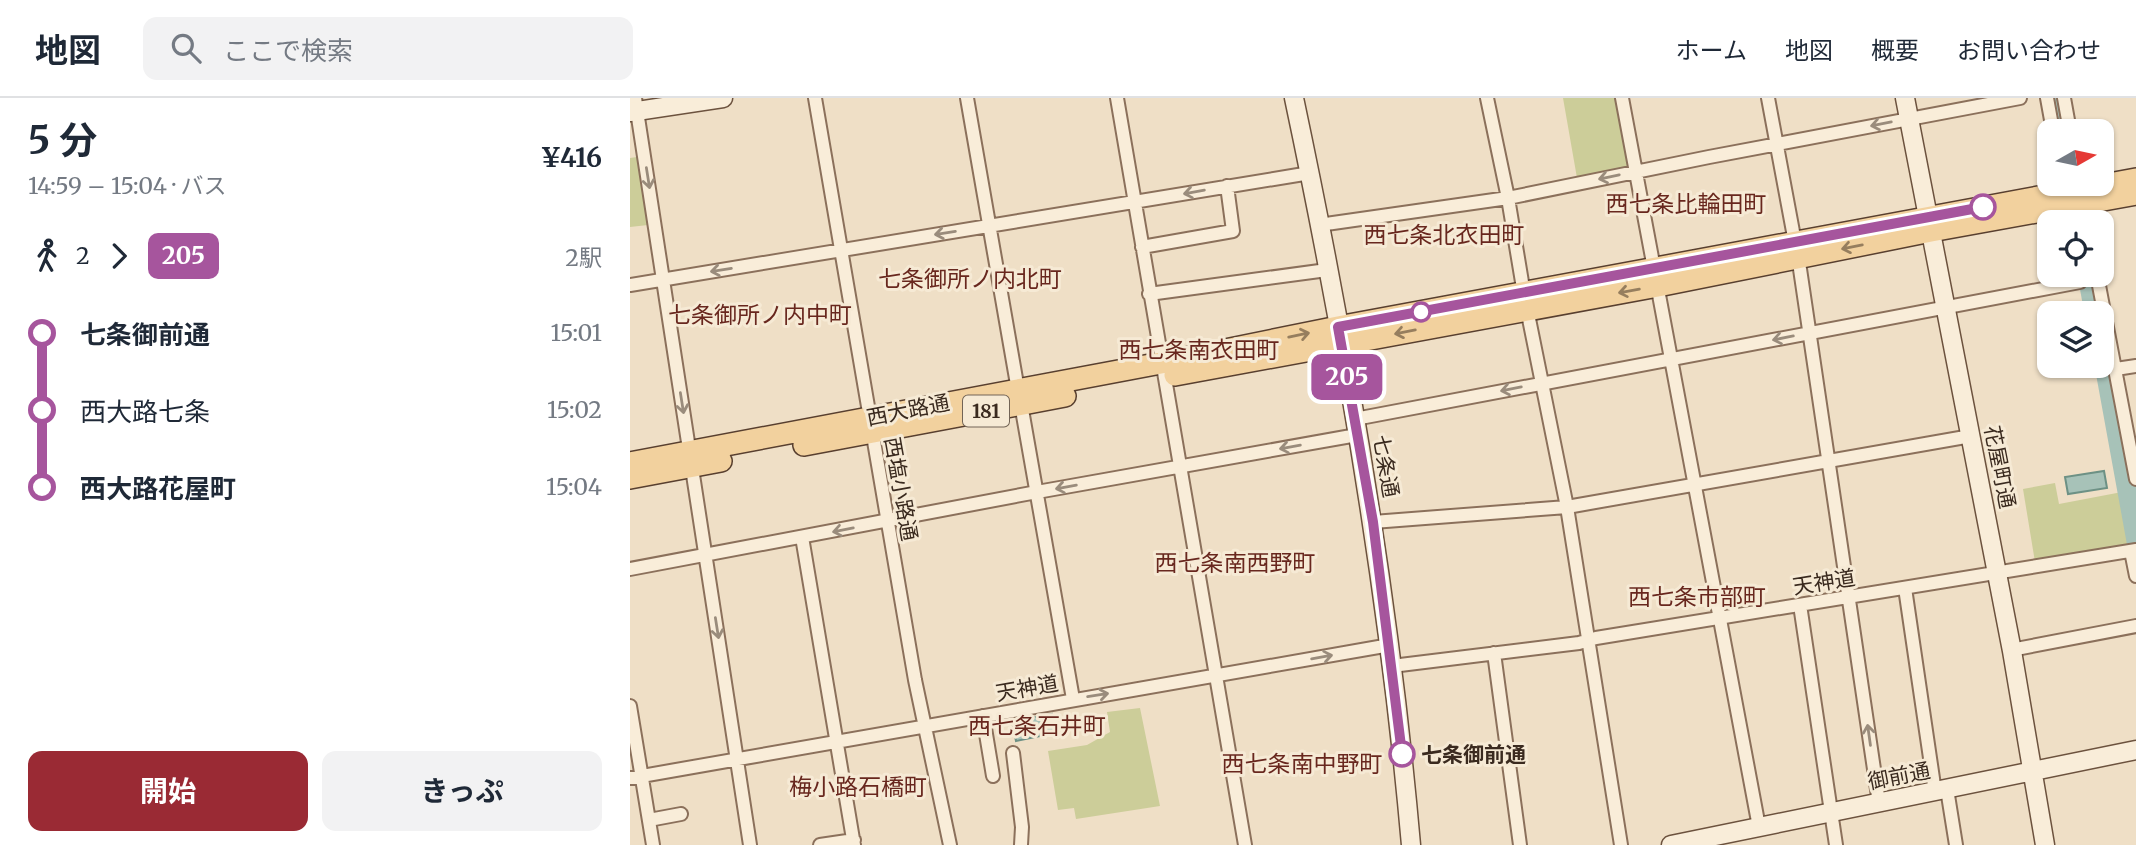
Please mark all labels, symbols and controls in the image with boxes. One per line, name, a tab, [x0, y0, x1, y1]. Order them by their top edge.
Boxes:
search box	[143, 17, 633, 80]
icon: search	[167, 29, 205, 67]
text: 地図	[35, 30, 101, 71]
text: ここで検索	[223, 34, 353, 67]
text: ホーム	[1676, 35, 1747, 66]
text: 地図	[1785, 35, 1833, 66]
text: 概要	[1871, 35, 1919, 66]
text: お問い合わせ	[1957, 35, 2101, 66]
text: 5 分	[28, 117, 97, 164]
one-way arrow	[1870, 117, 1893, 131]
north arrow	[2037, 119, 2114, 196]
map controls	[2037, 119, 2114, 378]
text: ¥416	[540, 141, 602, 174]
one-way arrow	[641, 166, 654, 189]
one-way arrow	[1598, 170, 1621, 184]
text: 14:59 – 15:04 · バス	[28, 171, 226, 200]
one-way arrow	[1183, 186, 1206, 199]
district label: 西七条比輪田町	[1606, 189, 1767, 218]
unlabelled marker	[1970, 194, 1996, 220]
button: locate	[2037, 210, 2114, 287]
district label: 西七条北衣田町	[1364, 220, 1525, 249]
one-way arrow	[935, 227, 957, 240]
icon: walk	[28, 237, 66, 275]
icon: forward	[100, 237, 138, 275]
text: 205	[162, 240, 205, 271]
text: 2	[76, 241, 90, 270]
one-way arrow	[1841, 241, 1864, 255]
text: 2駅	[565, 243, 602, 272]
one-way arrow	[710, 264, 733, 277]
district label: 七条御所ノ内北町	[878, 264, 1062, 293]
one-way arrow	[1618, 285, 1641, 298]
district label: 七条御所ノ内中町	[668, 300, 852, 329]
button: layers	[2037, 301, 2114, 378]
unlabelled marker	[1411, 302, 1431, 322]
text: 七条御前通	[80, 318, 210, 351]
text: 15:01	[550, 318, 602, 347]
one-way arrow	[1394, 325, 1417, 339]
one-way arrow	[1287, 327, 1310, 341]
one-way arrow	[1772, 331, 1795, 345]
district label: 西七条南衣田町	[1119, 335, 1280, 364]
line badge: 205	[1307, 354, 1387, 400]
text: 205	[1325, 361, 1369, 392]
one-way arrow	[1500, 383, 1523, 396]
street label: 西大路通	[864, 389, 952, 431]
one-way arrow	[676, 391, 689, 414]
text: 西大路七条	[80, 395, 210, 428]
text: 15:02	[547, 395, 602, 424]
road number: 181	[963, 396, 1009, 426]
street label: 花屋町通	[1979, 423, 2021, 511]
street label: 七条通	[1367, 433, 1405, 499]
street label: 西塩小路通	[879, 435, 923, 543]
one-way arrow	[1279, 441, 1302, 454]
text: 西大路花屋町	[80, 472, 236, 505]
text: 15:04	[546, 472, 602, 501]
one-way arrow	[1055, 481, 1078, 494]
one-way arrow	[832, 523, 855, 537]
district label: 西七条南西野町	[1155, 548, 1316, 577]
street label: 天神道	[1791, 564, 1857, 600]
district label: 西七条市部町	[1628, 582, 1766, 611]
one-way arrow	[710, 616, 723, 639]
one-way arrow	[1310, 650, 1333, 664]
street label: 天神道	[994, 669, 1060, 707]
one-way arrow	[1086, 688, 1109, 701]
district label: 西七条石井町	[968, 711, 1106, 740]
one-way arrow	[1862, 725, 1875, 747]
marker: 七条御前通	[1389, 741, 1415, 767]
place label: 七条御前通	[1421, 741, 1526, 768]
district label: 西七条南中野町	[1222, 749, 1383, 778]
button: 開始	[28, 751, 308, 831]
button: きっぷ	[322, 751, 602, 831]
street label: 御前通	[1866, 757, 1932, 795]
district label: 梅小路石橋町	[789, 772, 927, 801]

